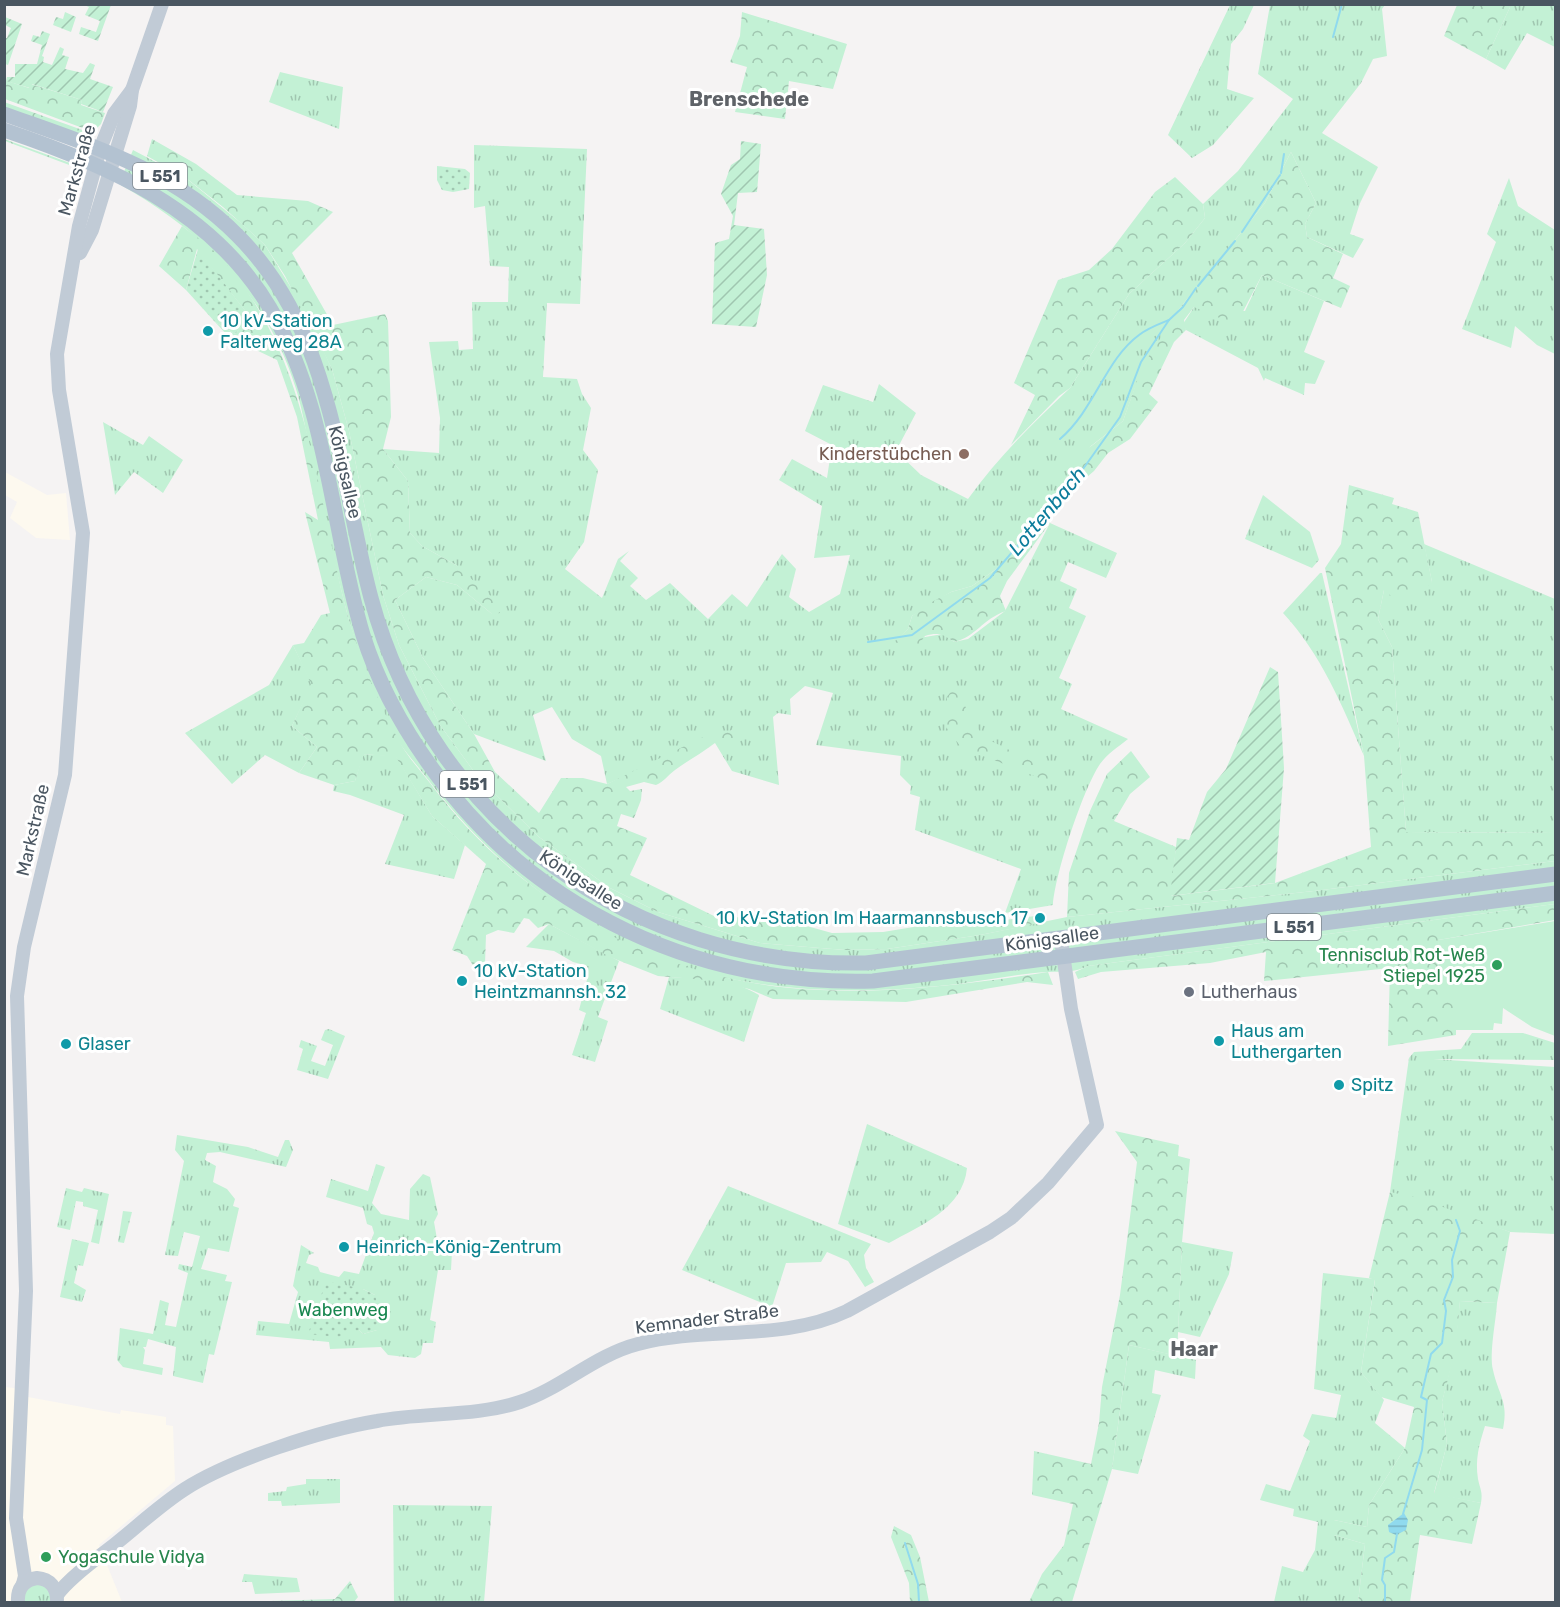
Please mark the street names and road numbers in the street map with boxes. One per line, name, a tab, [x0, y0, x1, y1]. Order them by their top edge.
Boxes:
street label: Markstraße	[54, 122, 100, 218]
road number: L 551	[133, 163, 187, 189]
street label: Königsallee	[324, 423, 366, 521]
road number: L 551	[440, 771, 494, 797]
street label: Markstraße	[12, 782, 54, 878]
street label: Königsallee	[535, 845, 627, 915]
road number: L 551	[1267, 914, 1321, 940]
street label: Königsallee	[1004, 922, 1100, 956]
street label: Kemnader Straße	[634, 1299, 780, 1339]

